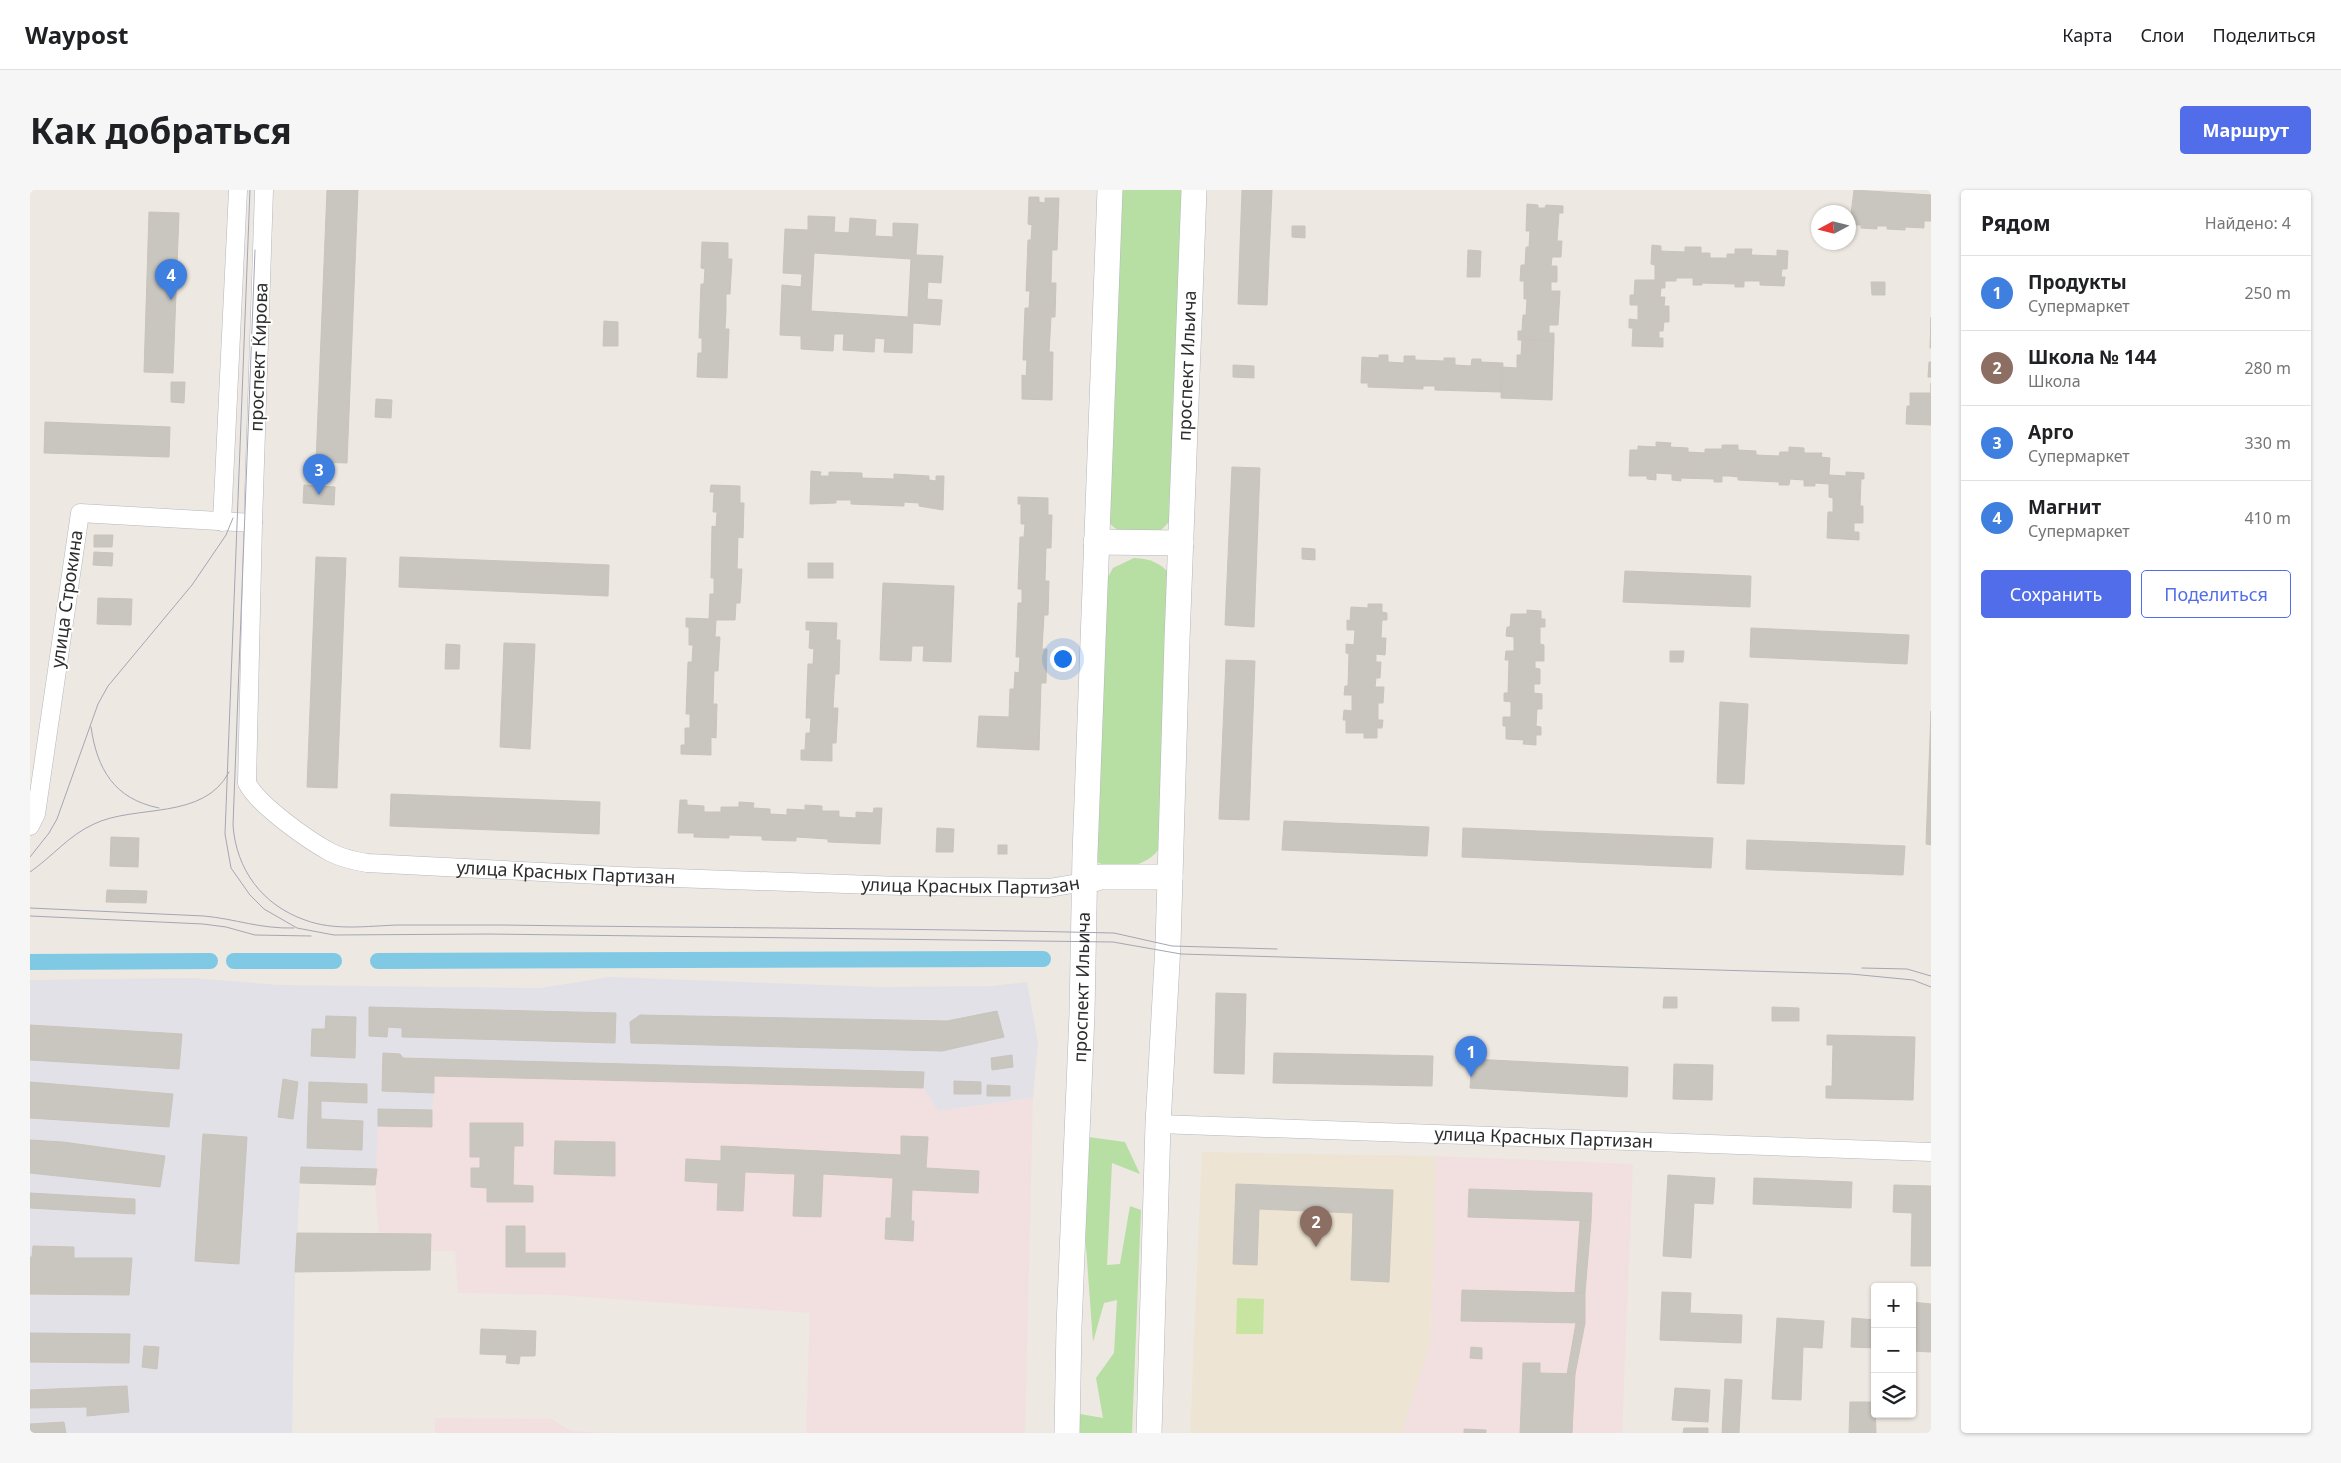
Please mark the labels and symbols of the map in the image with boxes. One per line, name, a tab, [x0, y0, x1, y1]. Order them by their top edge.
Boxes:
north arrow	[1811, 205, 1856, 250]
pin: 4	[155, 259, 187, 300]
street label: проспект Кирова	[243, 282, 273, 432]
street label: проспект Ильича	[1172, 290, 1201, 441]
pin: 3	[303, 454, 335, 495]
street label: улица Строкина	[44, 528, 88, 669]
your location	[1050, 646, 1076, 672]
street label: улица Красных Партизан	[456, 855, 676, 889]
street label: улица Красных Партизан	[861, 870, 1081, 899]
street label: проспект Ильича	[1067, 912, 1095, 1063]
pin: 1	[1455, 1036, 1487, 1077]
street label: улица Красных Партизан	[1434, 1121, 1654, 1153]
pin: 2	[1300, 1206, 1332, 1247]

